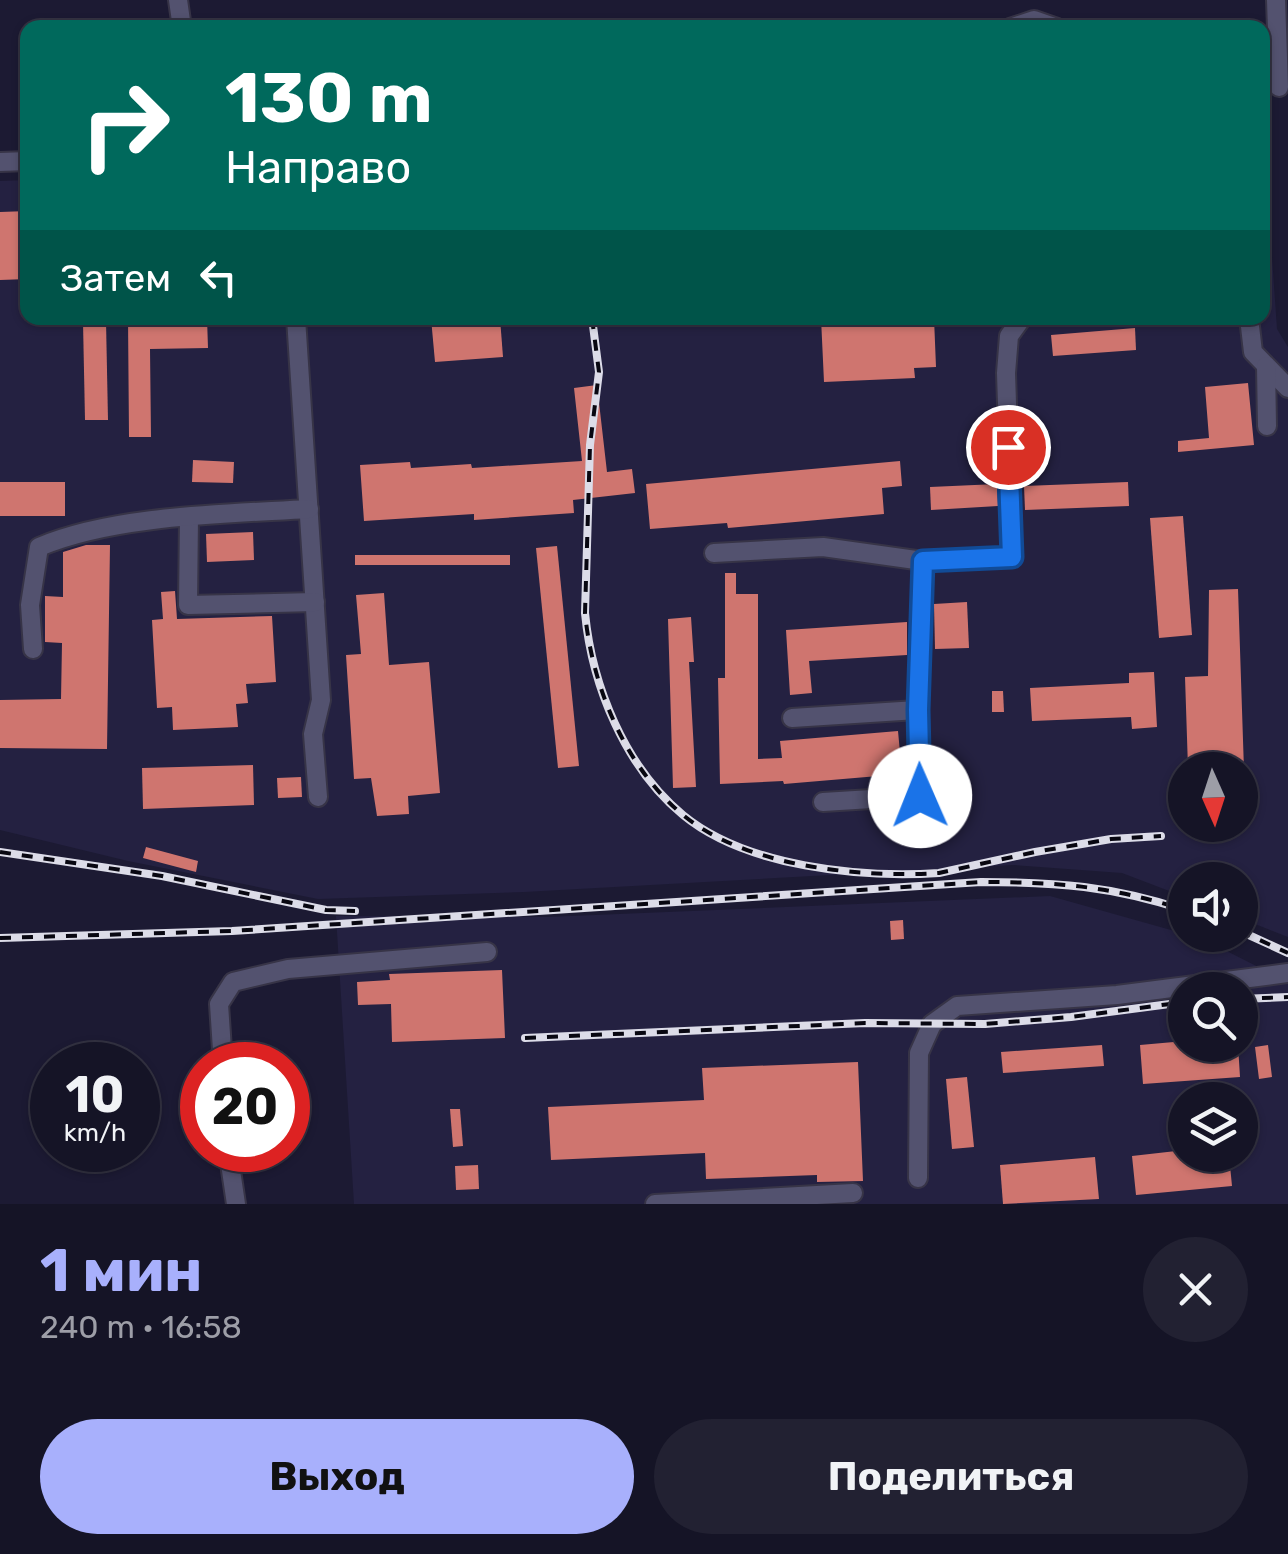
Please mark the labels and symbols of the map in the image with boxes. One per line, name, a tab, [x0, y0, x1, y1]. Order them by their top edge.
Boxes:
pin	[966, 405, 1051, 490]
position arrow	[868, 744, 972, 848]
north arrow	[1168, 752, 1258, 842]
speed limit sign: 20	[180, 1042, 310, 1172]

